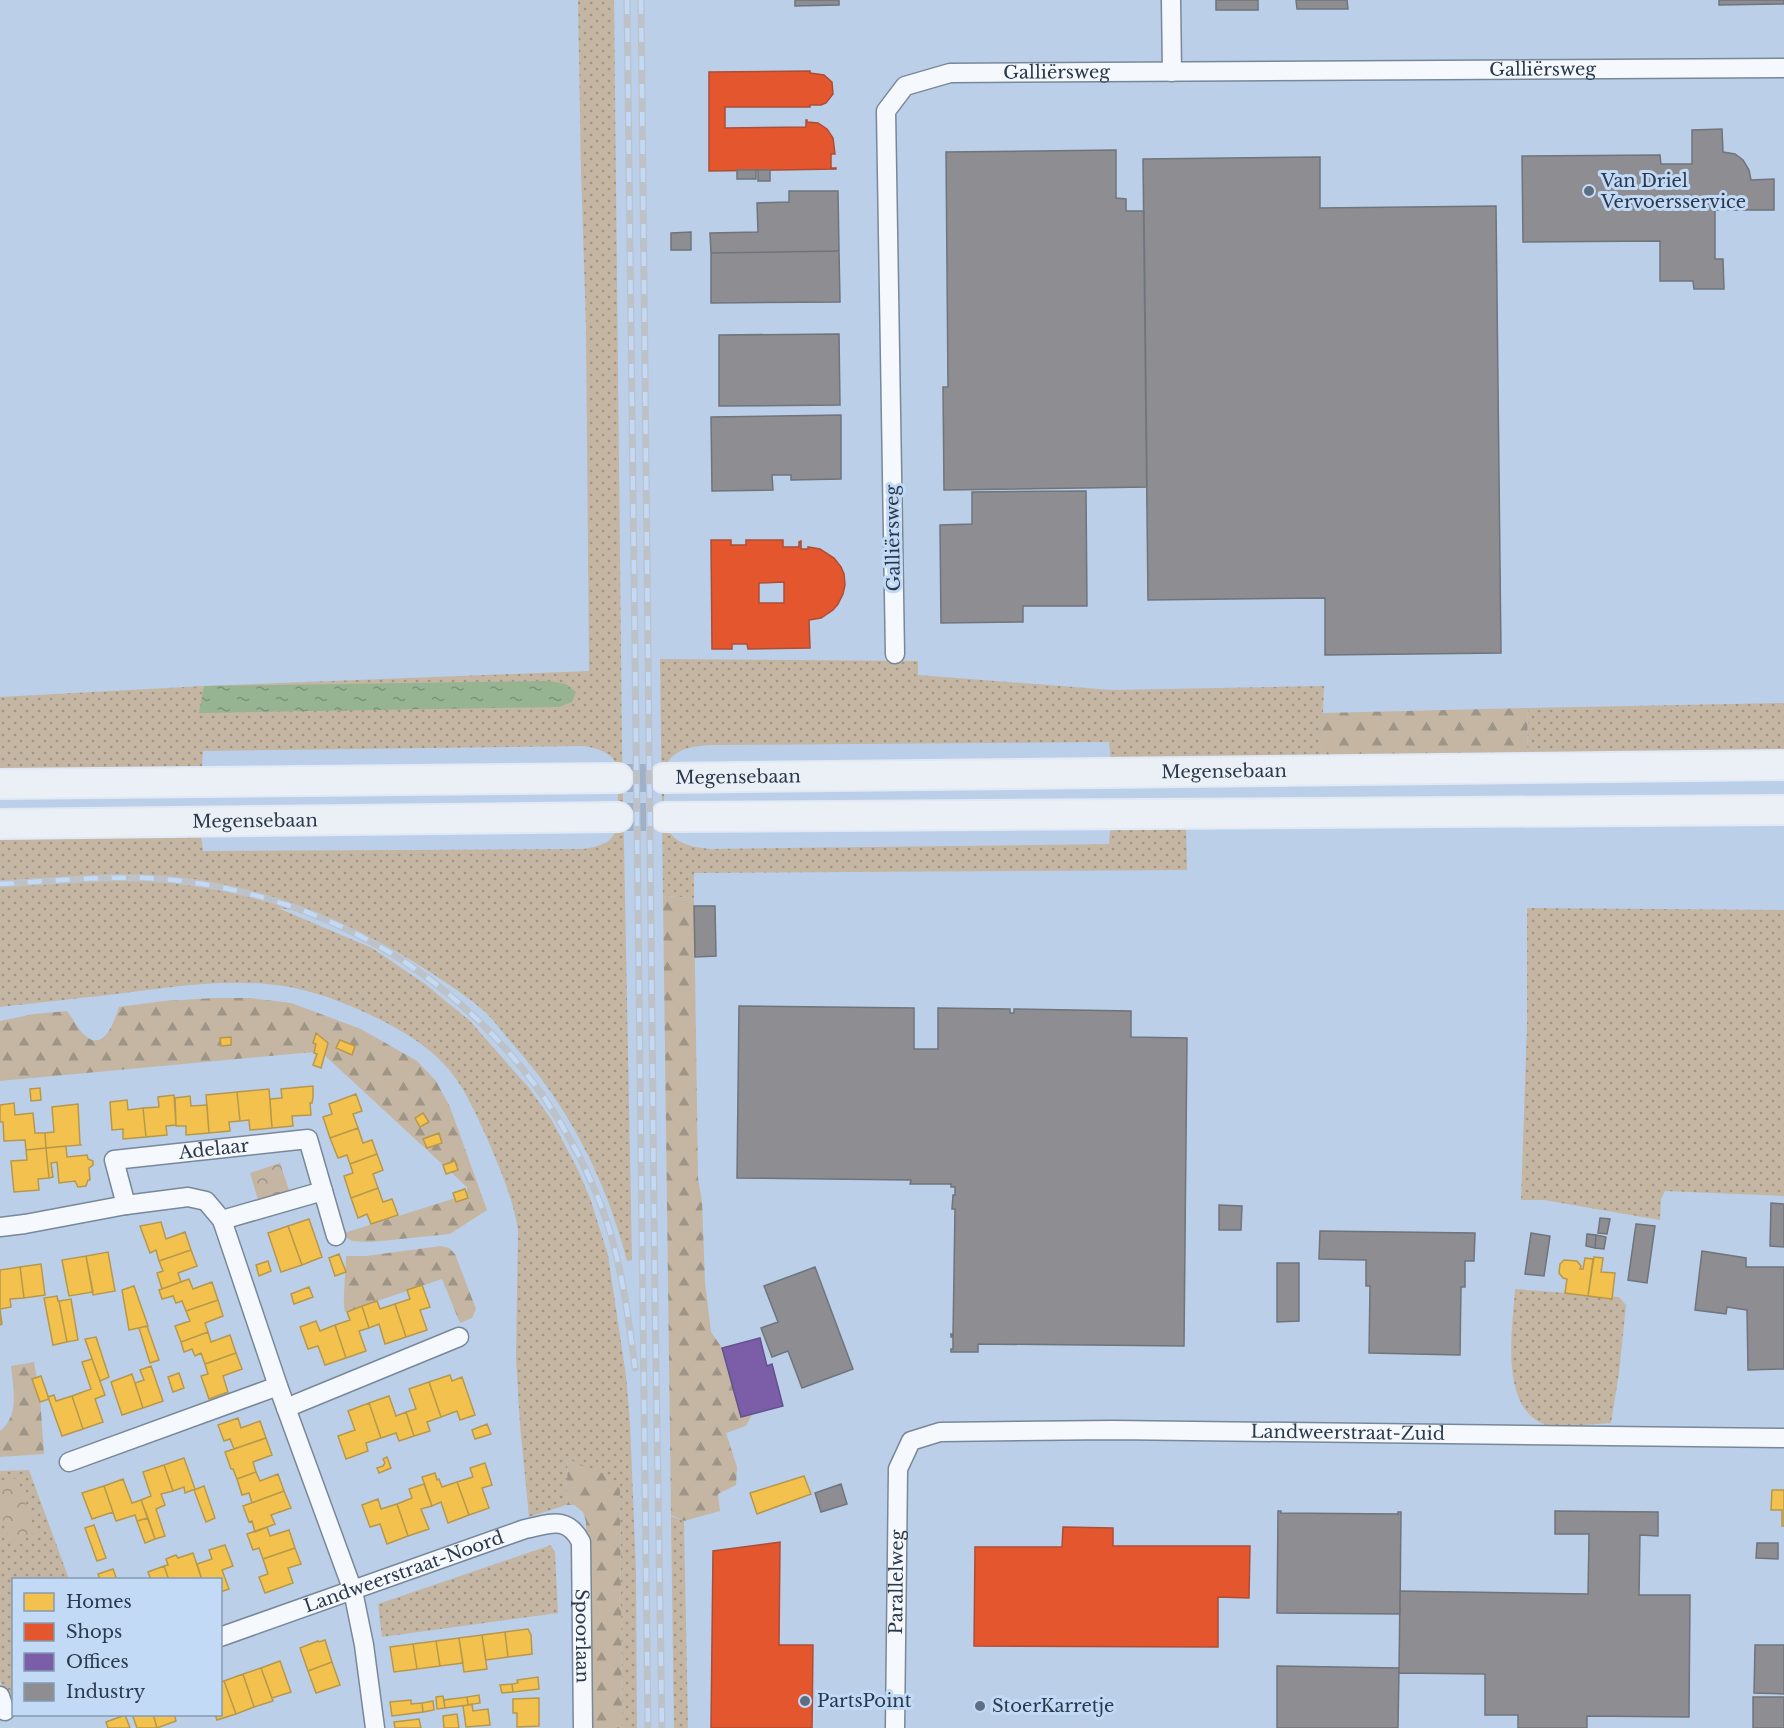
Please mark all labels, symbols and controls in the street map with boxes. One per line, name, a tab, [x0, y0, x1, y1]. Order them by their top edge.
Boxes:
street label: Galliërsweg	[1489, 58, 1596, 81]
street label: Galliërsweg	[1003, 61, 1110, 84]
place label: Van Driel Vervoersservice	[1600, 170, 1746, 213]
marker: Van Driel Vervoersservice	[1582, 184, 1596, 198]
street label: Galliërsweg	[881, 484, 905, 591]
street label: Megensebaan	[1161, 760, 1287, 783]
street label: Megensebaan	[675, 765, 801, 789]
street label: Megensebaan	[192, 809, 318, 833]
street label: Adelaar	[177, 1134, 250, 1164]
street label: Landweerstraat-Zuid	[1250, 1421, 1445, 1445]
street label: Landweerstraat-Noord	[301, 1526, 507, 1617]
street label: Parallelweg	[885, 1529, 908, 1634]
legend	[12, 1578, 222, 1716]
street label: Spoorlaan	[571, 1589, 594, 1683]
text: Homes	[66, 1591, 132, 1613]
text: Shops	[66, 1621, 122, 1643]
text: Offices	[66, 1651, 129, 1673]
text: Industry	[66, 1681, 146, 1703]
place label: PartsPoint	[817, 1690, 912, 1712]
marker: PartsPoint	[798, 1694, 812, 1708]
place label: StoerKarretje	[992, 1695, 1114, 1717]
marker: StoerKarretje	[973, 1699, 987, 1713]

